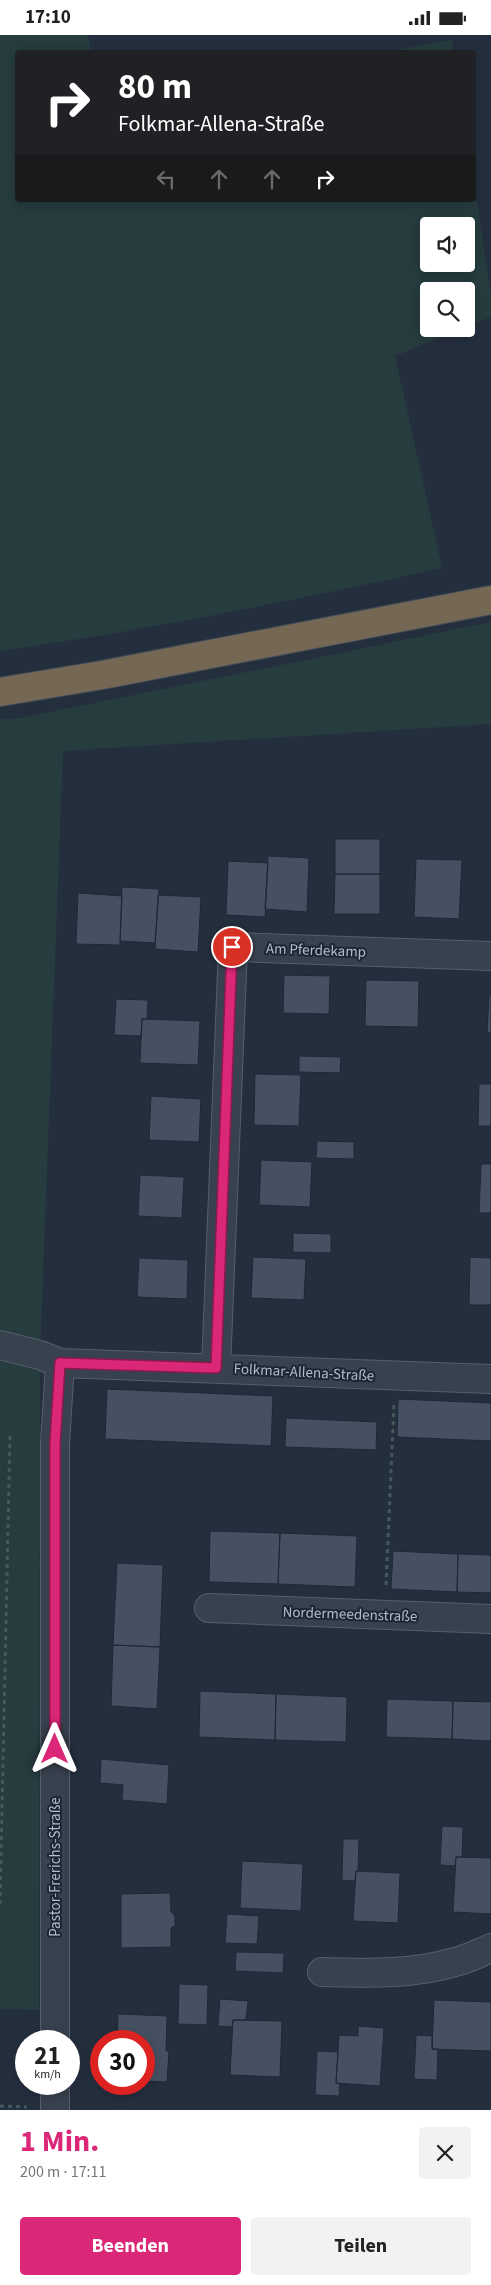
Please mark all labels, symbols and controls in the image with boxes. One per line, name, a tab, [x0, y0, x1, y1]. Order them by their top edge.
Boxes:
text: 17:10	[25, 4, 71, 31]
text: 80 m	[118, 62, 192, 112]
icon: right	[35, 70, 100, 135]
text: Folkmar-Allena-Straße	[118, 108, 324, 140]
icon: left	[152, 165, 180, 193]
icon: ahead	[205, 165, 233, 193]
icon: ahead	[258, 165, 286, 193]
icon: right	[311, 165, 339, 193]
map controls	[420, 217, 475, 337]
button: sound	[420, 217, 475, 272]
button: search	[420, 282, 475, 337]
pin	[211, 926, 253, 968]
icon: arrive	[218, 933, 246, 961]
street label: Am Pferdekamp	[266, 938, 366, 963]
street label: Folkmar-Allena-Straße	[233, 1358, 375, 1387]
street label: Nordermeedenstraße	[282, 1602, 418, 1627]
position arrow	[28, 1722, 80, 1774]
street label: Pastor-Frerichs-Straße	[45, 1797, 66, 1937]
speed limit sign: 30	[90, 2030, 155, 2095]
text: 21	[34, 2038, 61, 2074]
text: km/h	[34, 2066, 61, 2083]
text: 1 Min.	[20, 2120, 99, 2163]
button: close	[419, 2127, 471, 2179]
text: 200 m · 17:11	[20, 2161, 107, 2183]
button: Beenden	[20, 2217, 241, 2275]
button: Teilen	[251, 2217, 471, 2275]

